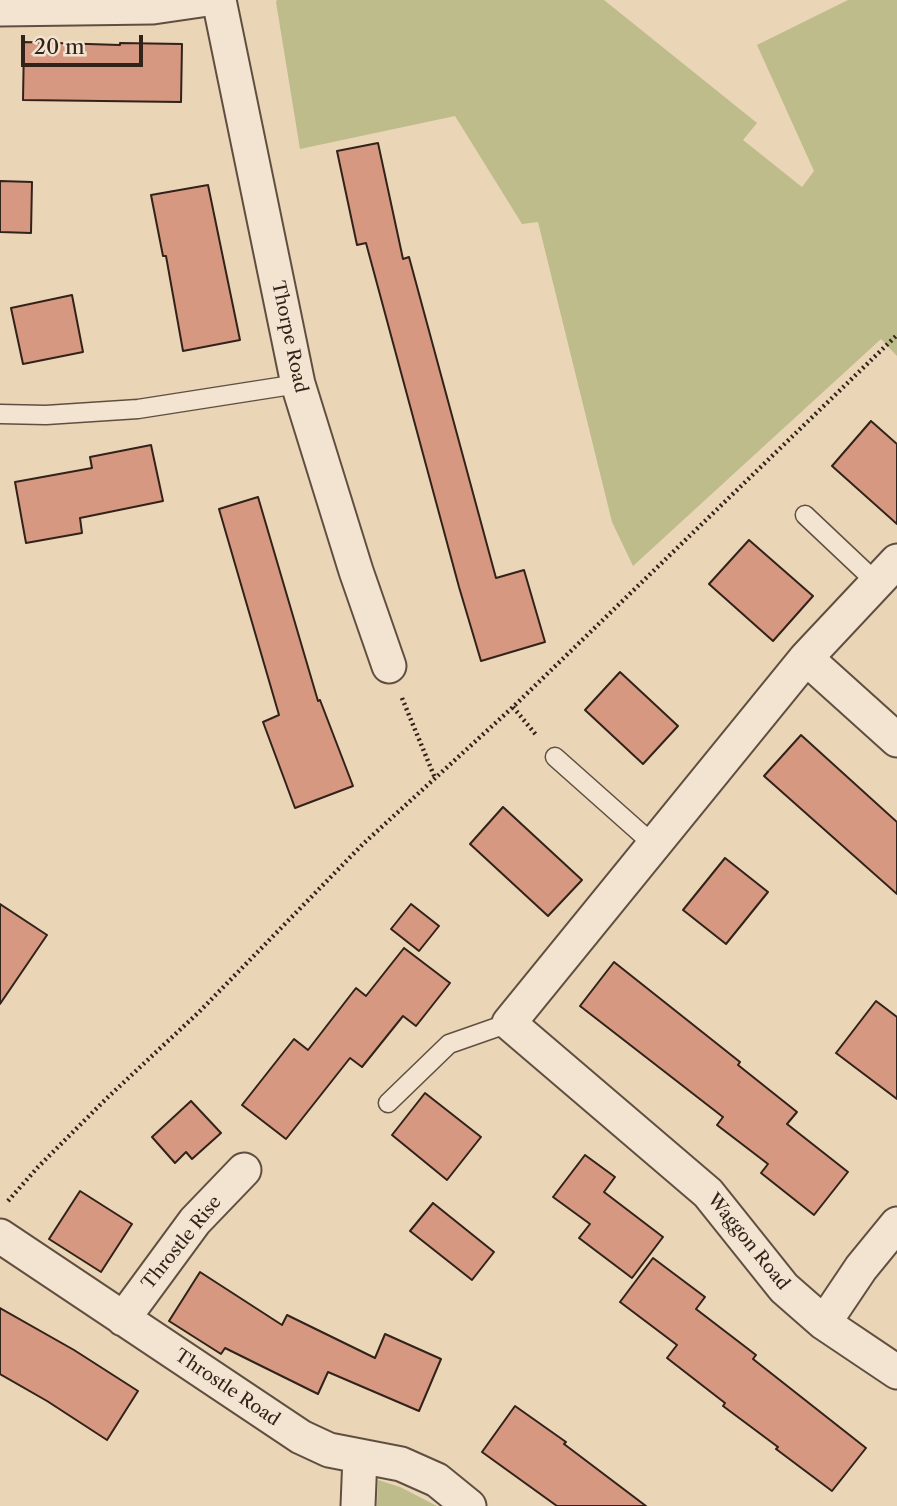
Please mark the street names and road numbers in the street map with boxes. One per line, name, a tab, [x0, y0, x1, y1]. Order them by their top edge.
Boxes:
street label: Thorpe Road	[267, 279, 311, 395]
street label: Waggon Road	[702, 1189, 794, 1295]
street label: Throstle Rise	[138, 1192, 226, 1294]
street label: Throstle Road	[170, 1345, 284, 1431]

